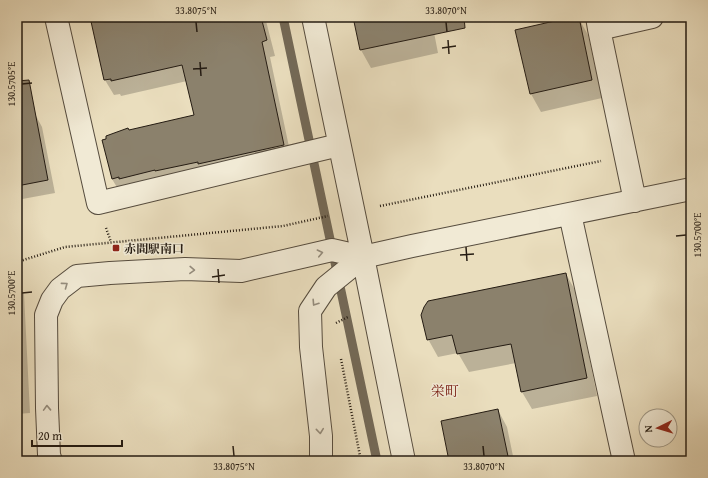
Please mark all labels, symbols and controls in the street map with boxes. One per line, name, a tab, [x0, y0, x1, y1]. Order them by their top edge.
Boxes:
text: 33.8075°N	[175, 3, 217, 18]
text: 33.8070°N	[425, 3, 467, 18]
text: 130.5705°E	[4, 62, 19, 106]
text: 130.5700°E	[690, 213, 705, 257]
place label: 赤間駅南口	[124, 240, 184, 257]
marker: 赤間駅南口	[111, 243, 121, 253]
one-way arrow	[317, 249, 323, 257]
one-way arrow	[189, 265, 195, 274]
text: 130.5700°E	[4, 271, 19, 315]
one-way arrow	[61, 283, 68, 290]
one-way arrow	[312, 299, 320, 306]
district label: 栄町	[431, 381, 459, 401]
one-way arrow	[43, 405, 51, 411]
north arrow	[638, 408, 678, 448]
scale bar	[32, 422, 122, 448]
text: N	[640, 424, 656, 433]
text: 20 m	[38, 427, 62, 444]
one-way arrow	[316, 428, 325, 434]
text: 33.8075°N	[213, 459, 255, 474]
text: 33.8070°N	[463, 459, 505, 474]

